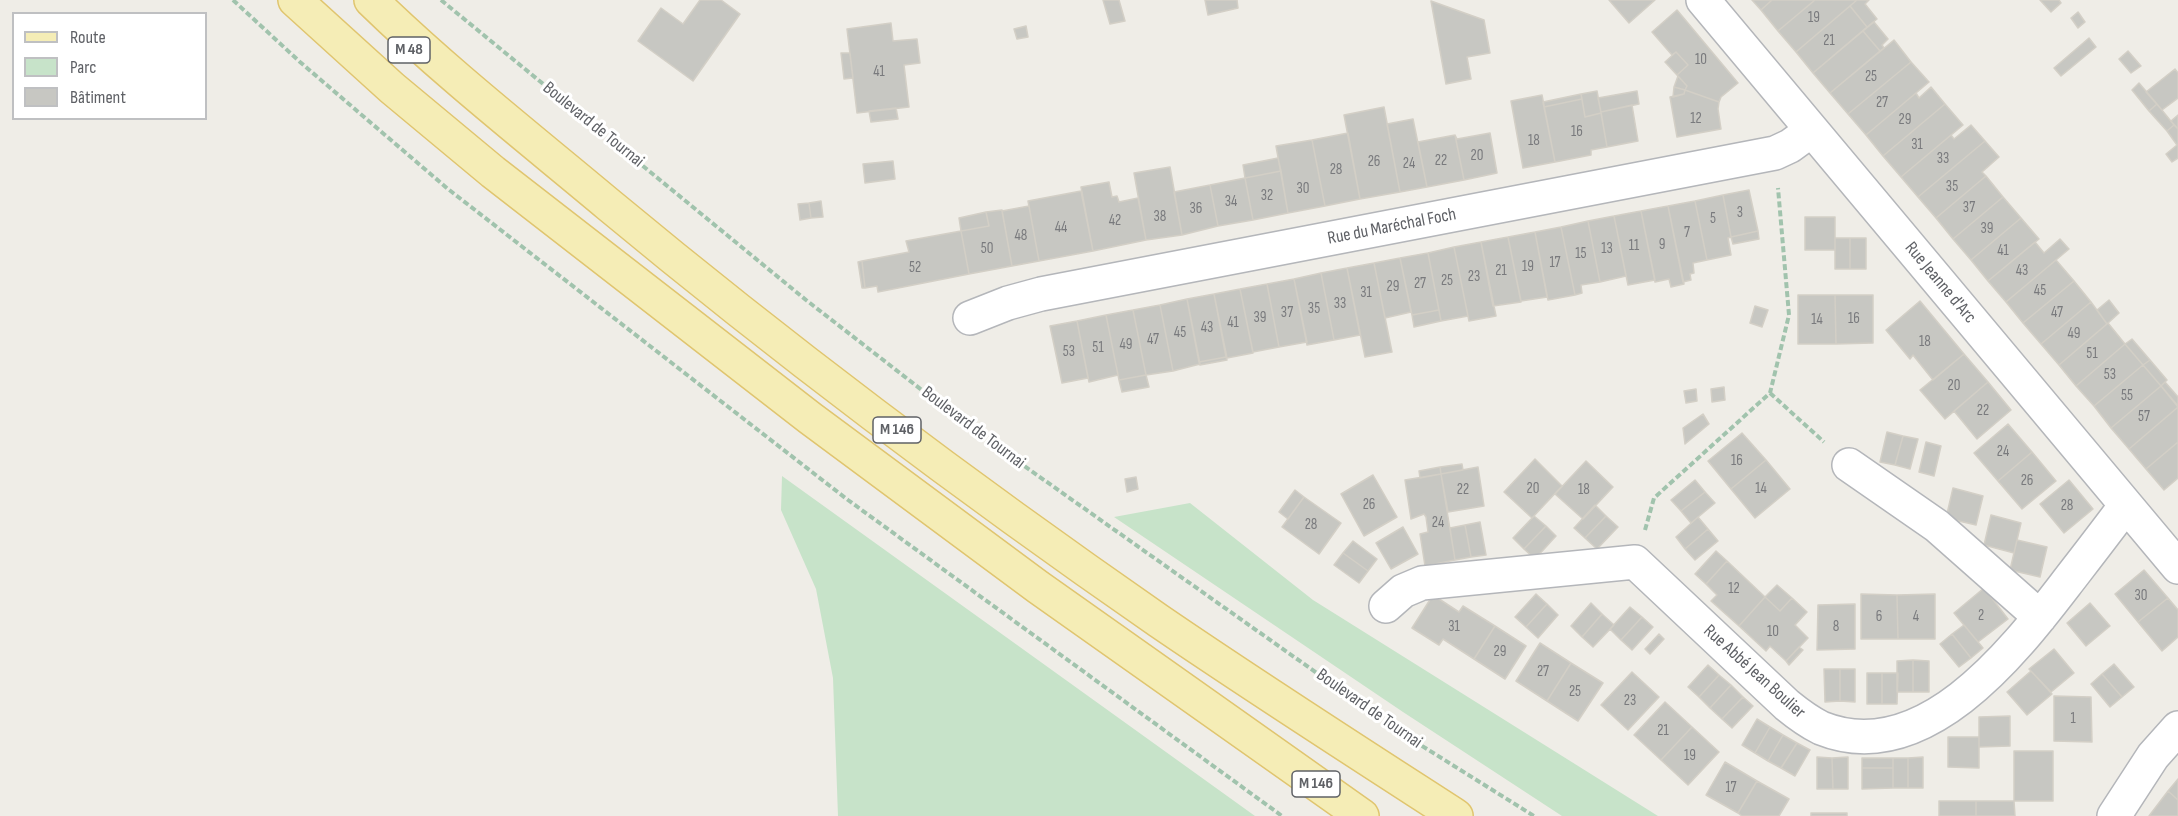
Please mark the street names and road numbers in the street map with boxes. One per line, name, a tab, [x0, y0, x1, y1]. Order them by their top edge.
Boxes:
road number: M 48	[388, 37, 430, 63]
street label: Boulevard de Tournai	[538, 78, 648, 172]
street label: Rue du Maréchal Foch	[1326, 204, 1458, 250]
street label: Rue Jeanne d'Arc	[1900, 238, 1980, 328]
street label: Boulevard de Tournai	[917, 382, 1029, 474]
road number: M 146	[873, 417, 921, 443]
street label: Rue Abbé Jean Boulier	[1699, 621, 1809, 723]
street label: Boulevard de Tournai	[1312, 665, 1426, 753]
road number: M 146	[1292, 771, 1340, 797]

